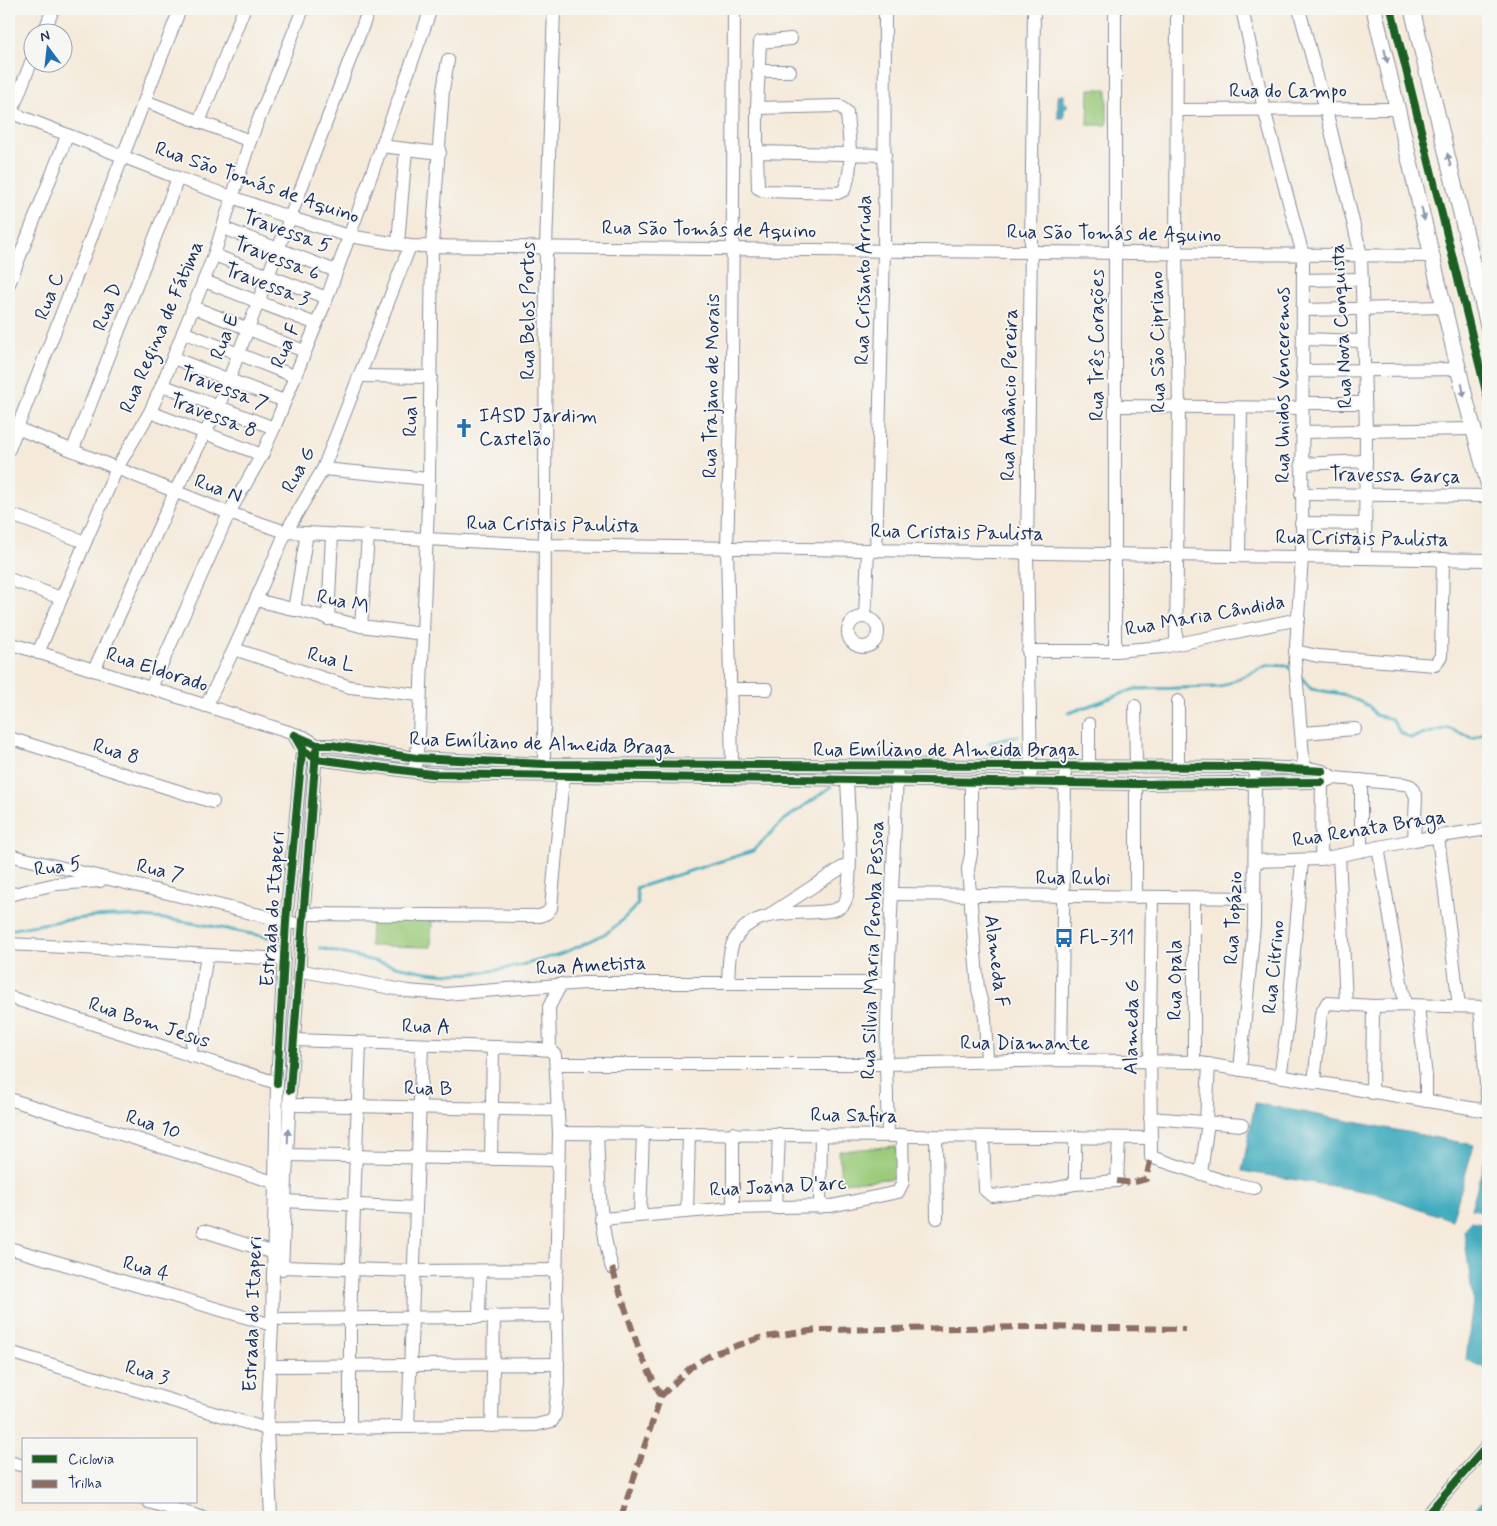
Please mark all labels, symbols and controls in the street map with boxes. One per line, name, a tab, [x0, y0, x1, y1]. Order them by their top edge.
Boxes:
north arrow	[22, 22, 72, 72]
text: N	[38, 27, 52, 46]
one-way arrow	[1382, 49, 1390, 64]
street label: Rua do Campo	[1229, 78, 1347, 105]
street label: Rua São Tomás de Aquino	[151, 135, 363, 231]
one-way arrow	[1445, 152, 1453, 167]
street label: Rua Crisanto Arruda	[849, 195, 879, 365]
street label: Travessa 5	[239, 204, 335, 260]
one-way arrow	[1419, 207, 1427, 222]
street label: Rua São Tomás de Aquino	[601, 215, 817, 245]
street label: Rua São Tomás de Aquino	[1006, 219, 1222, 249]
street label: Travessa 6	[230, 230, 324, 288]
street label: Rua Regina de Fátima	[113, 237, 212, 418]
street label: Rua Belos Portos	[515, 242, 542, 380]
street label: Rua Nova Conquista	[1324, 243, 1360, 409]
street label: Travessa 3	[221, 256, 313, 314]
street label: Rua C	[28, 268, 72, 324]
street label: Rua Três Corações	[1084, 269, 1111, 421]
street label: Rua São Cipriano	[1143, 271, 1173, 413]
street label: Rua D	[87, 279, 129, 335]
street label: Rua Unidos Venceremos	[1270, 287, 1297, 483]
street label: Rua Trajano de Morais	[697, 293, 727, 479]
street label: Rua Amâncio Pereira	[995, 308, 1025, 482]
street label: Rua E	[204, 310, 246, 364]
street label: Rua F	[264, 319, 308, 373]
street label: Travessa 7	[176, 360, 272, 418]
one-way arrow	[1460, 382, 1468, 398]
street label: Travessa 8	[166, 387, 260, 445]
street label: Rua I	[397, 395, 425, 437]
place label: IASD Jardim Castelão	[479, 403, 597, 453]
church icon: IASD Jardim Castelão	[453, 417, 475, 439]
street label: Rua G	[276, 442, 322, 498]
street label: Travessa Garça	[1329, 461, 1461, 491]
street label: Rua N	[190, 468, 246, 510]
street label: Rua Cristais Paulista	[466, 510, 640, 540]
street label: Rua Cristais Paulista	[870, 518, 1044, 548]
street label: Rua Cristais Paulista	[1275, 524, 1449, 554]
street label: Rua M	[314, 583, 372, 621]
street label: Rua Maria Cândida	[1123, 589, 1287, 643]
street label: Rua L	[304, 640, 359, 680]
street label: Rua Eldorado	[102, 641, 212, 699]
street label: Rua Emíliano de Almeida Braga	[409, 726, 676, 762]
street label: Rua 8	[90, 732, 142, 772]
street label: Rua Emíliano de Almeida Braga	[813, 737, 1080, 764]
street label: Rua Renata Braga	[1290, 804, 1448, 855]
street label: Rua Silvia Maria Peroba Pessoa	[855, 820, 891, 1080]
street label: Estrada do Itaperi	[254, 830, 292, 988]
street label: Rua 5	[32, 850, 84, 884]
street label: Rua 7	[134, 852, 186, 890]
street label: Rua Rubi	[1035, 865, 1111, 892]
street label: Rua Topázio	[1218, 870, 1250, 966]
street label: Alameda F	[977, 913, 1015, 1009]
street label: Rua Citrino	[1256, 919, 1292, 1015]
place label: FL-311	[1079, 925, 1134, 952]
bus stop icon: FL-311	[1053, 927, 1075, 949]
street label: Rua Opala	[1162, 939, 1189, 1021]
street label: Rua Ametista	[535, 950, 647, 982]
street label: Alameda G	[1118, 979, 1146, 1075]
street label: Rua Bom Jesus	[85, 991, 213, 1055]
street label: Rua A	[401, 1013, 451, 1041]
street label: Rua Diamante	[960, 1030, 1090, 1057]
street label: Rua B	[404, 1075, 452, 1103]
street label: Rua Safira	[810, 1102, 898, 1130]
street label: Rua 10	[122, 1103, 184, 1147]
one-way arrow	[285, 1128, 293, 1144]
street label: Rua Joana D'arc	[709, 1170, 847, 1204]
street label: Estrada do Itaperi	[237, 1236, 269, 1392]
street label: Rua 4	[119, 1249, 173, 1289]
street label: Rua 3	[122, 1354, 172, 1392]
legend	[22, 1438, 198, 1504]
text: Ciclovia	[68, 1450, 114, 1470]
text: Trilha	[68, 1474, 102, 1494]

